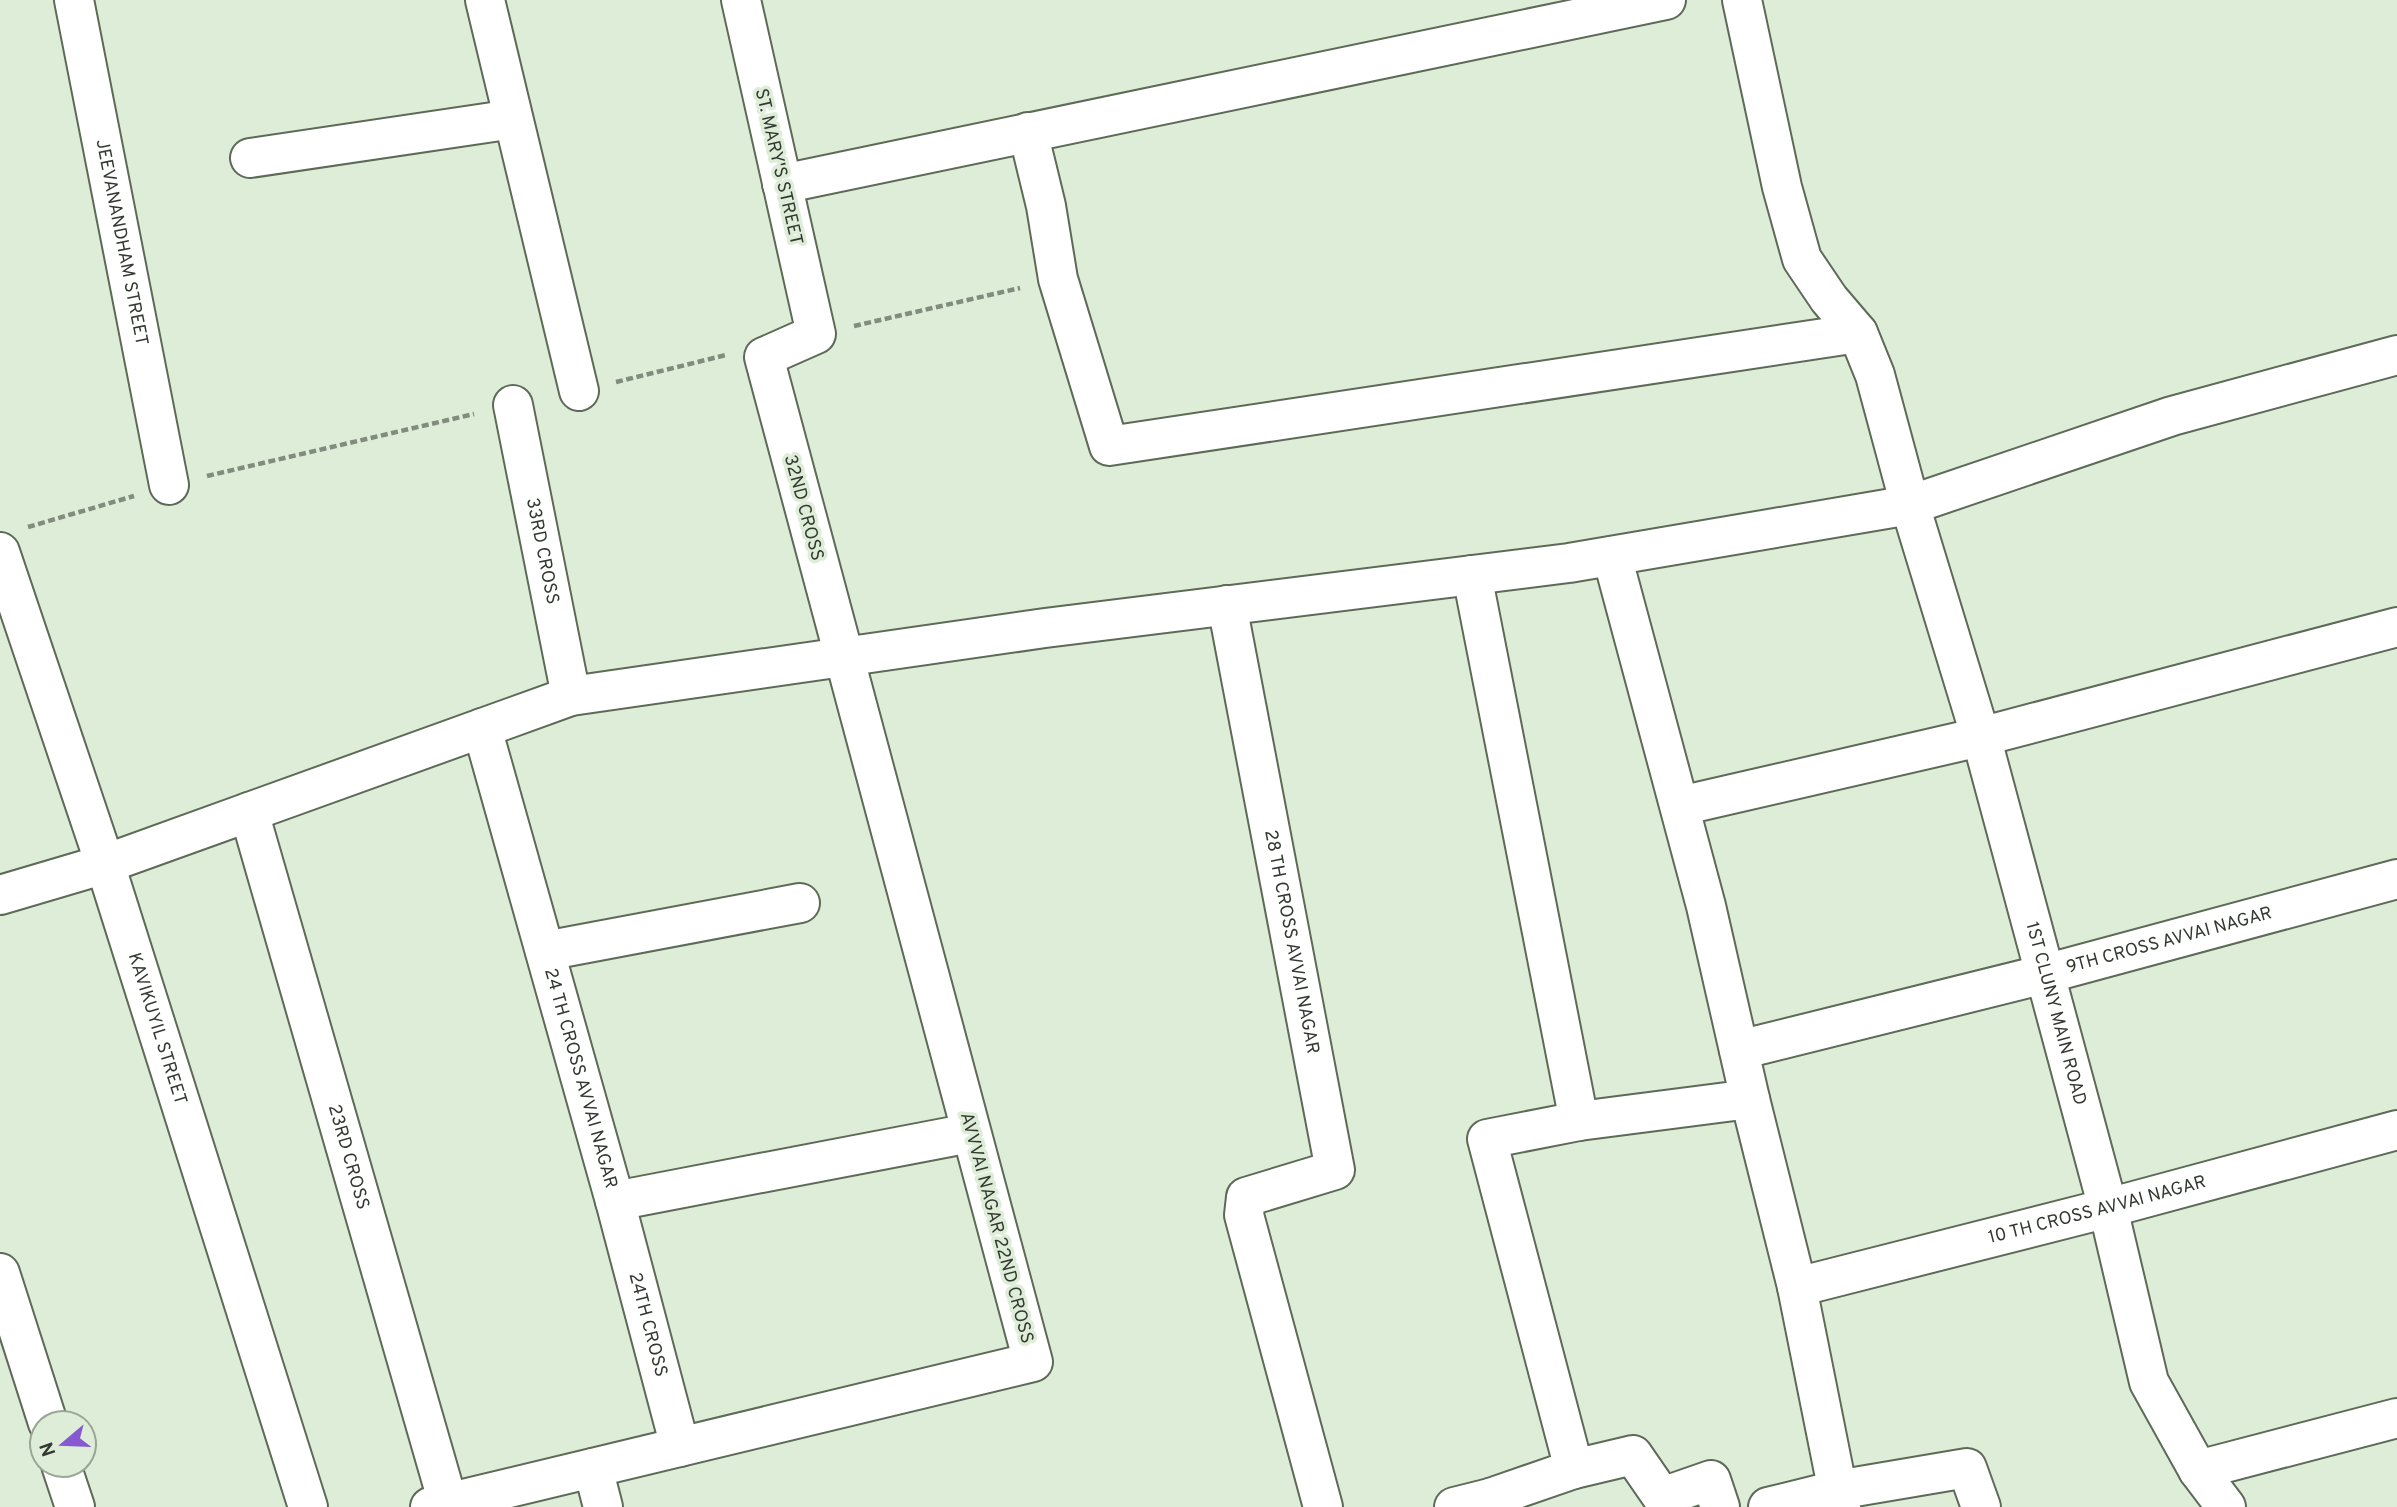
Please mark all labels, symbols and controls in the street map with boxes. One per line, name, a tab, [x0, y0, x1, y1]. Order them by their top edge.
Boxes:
street label: ST. MARY'S STREET	[749, 86, 807, 248]
street label: JEEVANANDHAM STREET	[90, 137, 153, 348]
street label: 32ND CROSS	[778, 452, 828, 564]
street label: 33RD CROSS	[520, 496, 564, 606]
street label: 28 TH CROSS AVVAI NAGAR	[1259, 828, 1324, 1056]
street label: 9TH CROSS AVVAI NAGAR	[2064, 902, 2275, 979]
street label: 1ST CLUNY MAIN ROAD	[2020, 919, 2091, 1108]
street label: KAVIKUYIL STREET	[122, 950, 192, 1108]
street label: 24 TH CROSS AVVAI NAGAR	[539, 966, 622, 1191]
street label: 23RD CROSS	[322, 1102, 374, 1212]
street label: AVVVAI NAGAR 22ND CROSS	[954, 1110, 1038, 1346]
street label: 10 TH CROSS AVVAI NAGAR	[1986, 1171, 2209, 1249]
street label: 24TH CROSS	[623, 1270, 672, 1379]
north arrow	[28, 1409, 98, 1479]
text: N	[35, 1439, 62, 1459]

